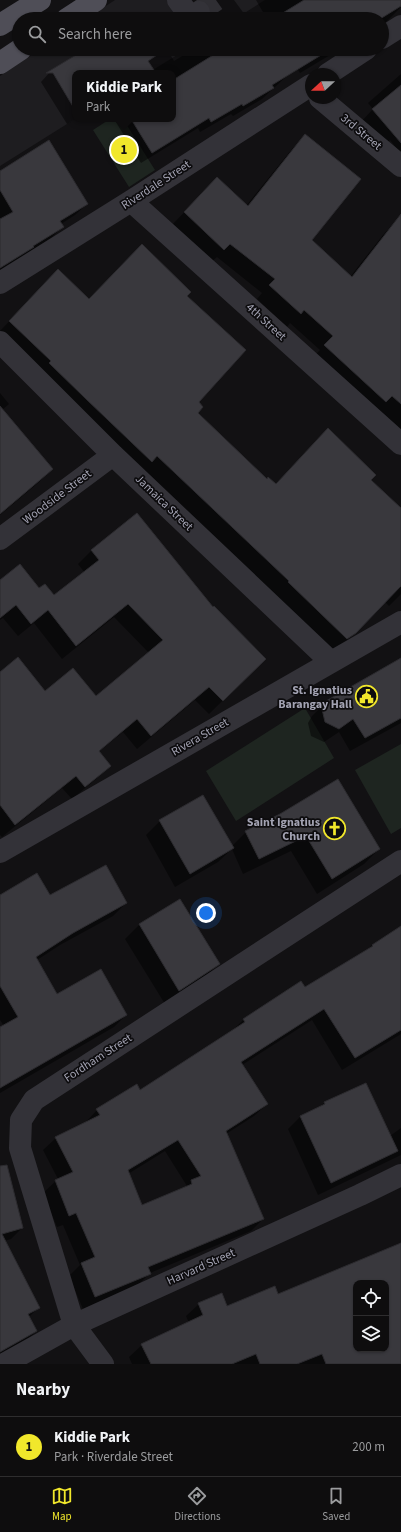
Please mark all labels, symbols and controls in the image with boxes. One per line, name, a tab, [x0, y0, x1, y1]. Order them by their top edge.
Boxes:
search box	[12, 12, 389, 56]
icon: search	[26, 23, 48, 45]
text: Search here	[58, 24, 132, 45]
north arrow	[305, 68, 341, 104]
popup	[72, 70, 176, 122]
text: Kiddie Park	[86, 77, 162, 98]
text: Park	[86, 98, 110, 116]
street label: 3rd Street	[337, 110, 385, 154]
pin: 1	[111, 135, 137, 165]
street label: Riverdale Street	[118, 156, 194, 214]
street label: 4th Street	[242, 299, 290, 345]
street label: Woodside Street	[19, 465, 95, 529]
street label: Jamaica Street	[131, 471, 197, 535]
place label: St. Ignatius Barangay Hall	[278, 682, 353, 713]
public building icon: St. Ignatius Barangay Hall	[354, 684, 380, 710]
street label: Rivera Street	[168, 714, 232, 760]
place label: Saint Ignatius Church	[247, 814, 320, 845]
church icon: Saint Ignatius Church	[322, 816, 348, 842]
your location	[196, 903, 216, 923]
street label: Fordham Street	[61, 1030, 135, 1086]
street label: Harvard Street	[164, 1244, 238, 1290]
map controls	[353, 1280, 389, 1352]
button: locate	[353, 1280, 389, 1316]
button: layers	[353, 1316, 389, 1352]
text: Nearby	[16, 1378, 70, 1402]
text: Kiddie Park	[54, 1427, 130, 1448]
text: 1	[26, 1438, 32, 1456]
text: 200 m	[352, 1438, 385, 1456]
text: Park · Riverdale Street	[54, 1448, 173, 1466]
tab: Map	[51, 1485, 73, 1524]
tab: Directions	[174, 1485, 221, 1524]
tab: Saved	[322, 1485, 350, 1524]

